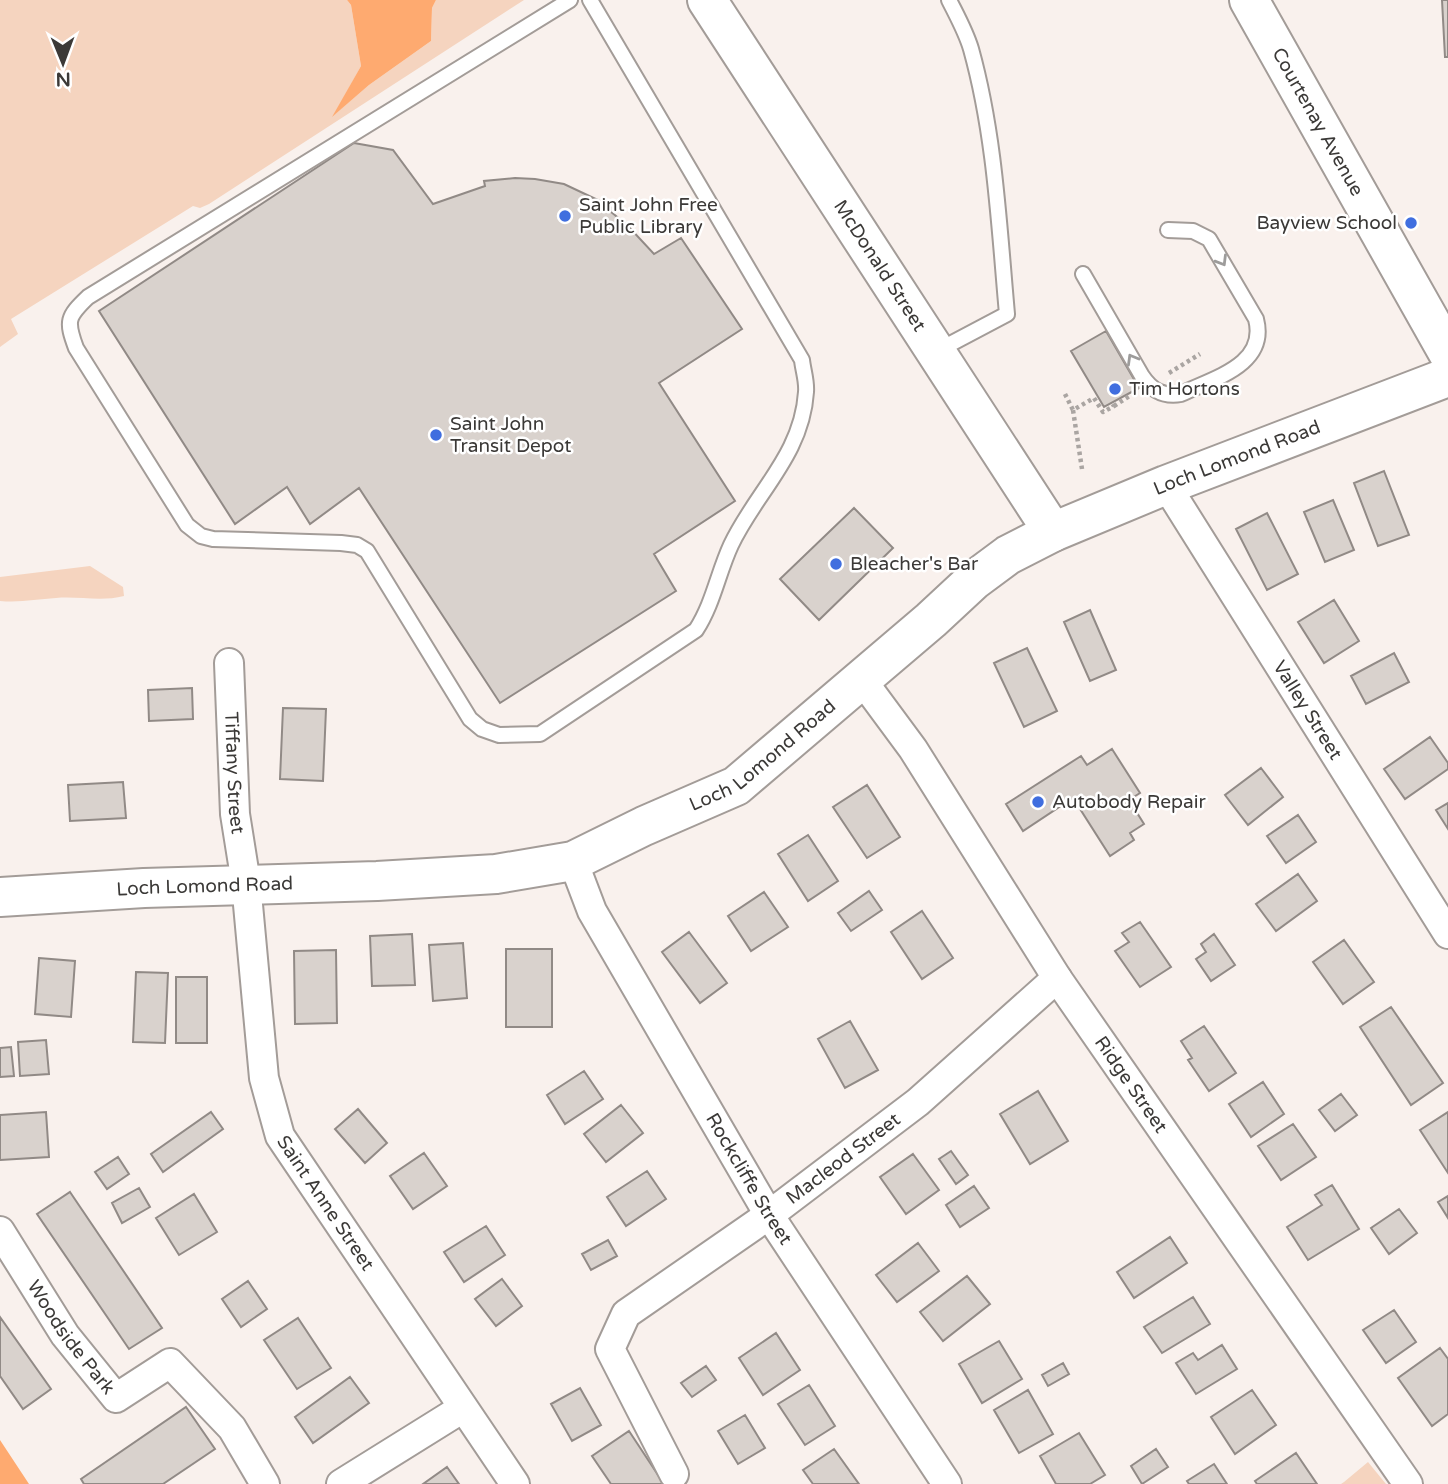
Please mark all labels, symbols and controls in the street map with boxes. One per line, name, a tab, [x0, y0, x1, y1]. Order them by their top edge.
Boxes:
north arrow	[28, 28, 98, 98]
street label: Courtenay Avenue	[1267, 44, 1368, 200]
text: N	[55, 68, 71, 90]
place label: Saint John Free Public Library	[579, 194, 718, 238]
street label: McDonald Street	[829, 196, 930, 335]
marker: Saint John Free Public Library	[557, 208, 573, 224]
place label: Bayview School	[1256, 212, 1397, 234]
marker: Bayview School	[1403, 215, 1419, 231]
one-way arrow	[1214, 254, 1227, 267]
one-way arrow	[1127, 354, 1140, 366]
place label: Tim Hortons	[1129, 378, 1240, 400]
marker: Tim Hortons	[1107, 381, 1123, 397]
place label: Saint John Transit Depot	[450, 413, 571, 457]
street label: Loch Lomond Road	[1150, 416, 1323, 500]
marker: Saint John Transit Depot	[428, 427, 444, 443]
place label: Bleacher's Bar	[850, 553, 979, 575]
marker: Bleacher's Bar	[828, 556, 844, 572]
street label: Valley Street	[1268, 657, 1347, 764]
street label: Loch Lomond Road	[686, 695, 840, 816]
street label: Tiffany Street	[220, 711, 249, 835]
place label: Autobody Repair	[1052, 791, 1207, 813]
marker: Autobody Repair	[1030, 794, 1046, 810]
street label: Loch Lomond Road	[116, 873, 293, 901]
street label: Ridge Street	[1090, 1032, 1172, 1137]
street label: Macleod Street	[782, 1108, 905, 1209]
street label: Rockcliffe Street	[701, 1109, 797, 1249]
street label: Saint Anne Street	[272, 1132, 379, 1275]
street label: Woodside Park	[23, 1276, 120, 1399]

